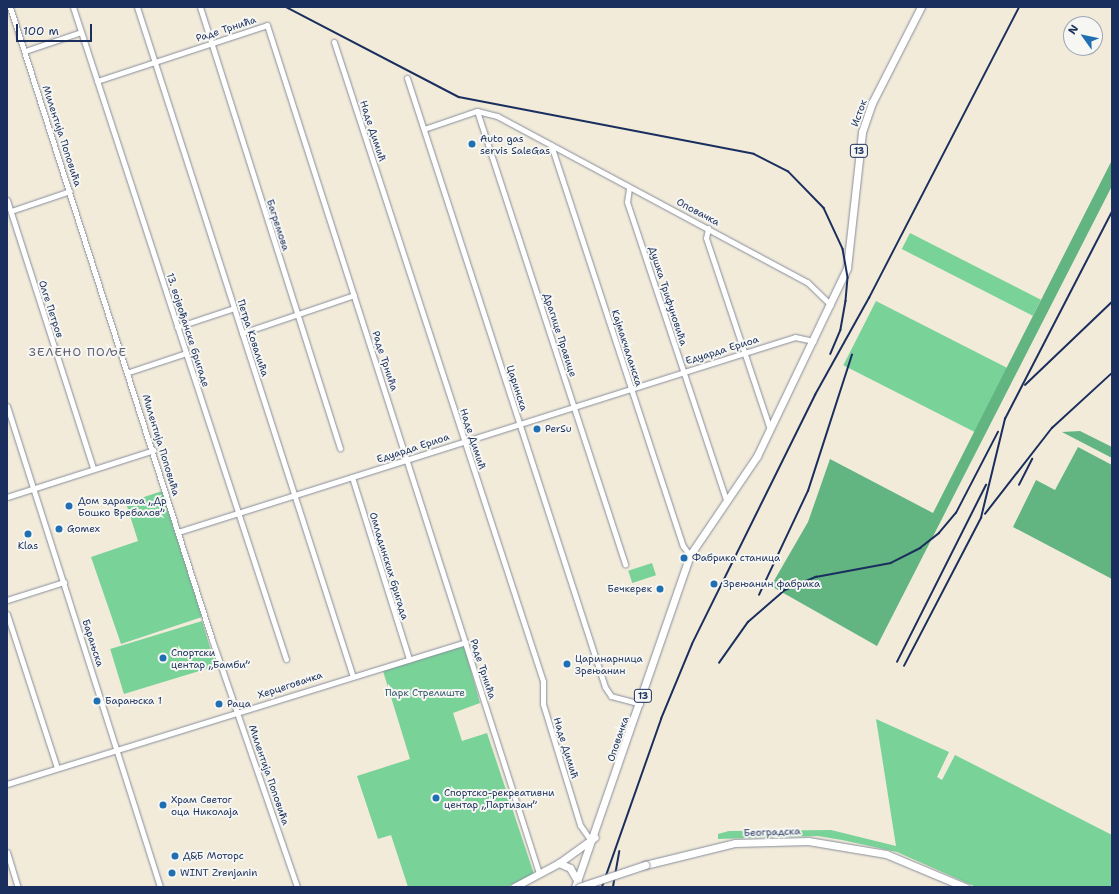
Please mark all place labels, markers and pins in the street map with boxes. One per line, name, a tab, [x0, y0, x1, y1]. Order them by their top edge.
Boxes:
place label: Auto gas servis SaleGas	[480, 132, 550, 156]
marker: Auto gas servis SaleGas	[467, 139, 477, 149]
place label: PerSu	[545, 423, 571, 435]
marker: PerSu	[532, 424, 542, 434]
place label: Дом здравља „Др Бошко Вребалов”	[78, 494, 167, 518]
marker: Дом здравља „Др Бошко Вребалов”	[63, 500, 75, 512]
place label: Gomex	[67, 523, 100, 535]
marker: Gomex	[54, 524, 64, 534]
marker: Klas	[23, 529, 33, 539]
place label: Klas	[18, 540, 38, 552]
place label: Фабрика станица	[692, 552, 780, 564]
marker: Фабрика станица	[679, 553, 689, 563]
marker: Зрењанин фабрика	[708, 578, 720, 590]
place label: Зрењанин фабрика	[723, 578, 820, 590]
place label: Бечкерек	[607, 583, 652, 595]
marker: Бечкерек	[655, 584, 665, 594]
place label: Спортски центар „Бамби”	[171, 646, 250, 670]
place label: Царинарница Зрењанин	[575, 652, 643, 676]
marker: Спортски центар „Бамби”	[158, 653, 168, 663]
marker: Царинарница Зрењанин	[562, 659, 572, 669]
place label: Барањска 1	[105, 695, 162, 707]
marker: Барањска 1	[92, 696, 102, 706]
place label: Раца	[227, 698, 251, 710]
marker: Раца	[214, 699, 224, 709]
place label: Спортско-рекреативни центар „Партизан”	[444, 786, 555, 810]
place label: Храм Светог оца Николаја	[171, 793, 238, 816]
marker: Спортско-рекреативни центар „Партизан”	[431, 793, 441, 803]
marker: Храм Светог оца Николаја	[158, 800, 168, 810]
place label: Д&Б Моторс	[183, 850, 244, 862]
marker: Д&Б Моторс	[170, 851, 180, 861]
place label: WINT Zrenjanin	[180, 867, 257, 879]
marker: WINT Zrenjanin	[167, 868, 177, 878]

